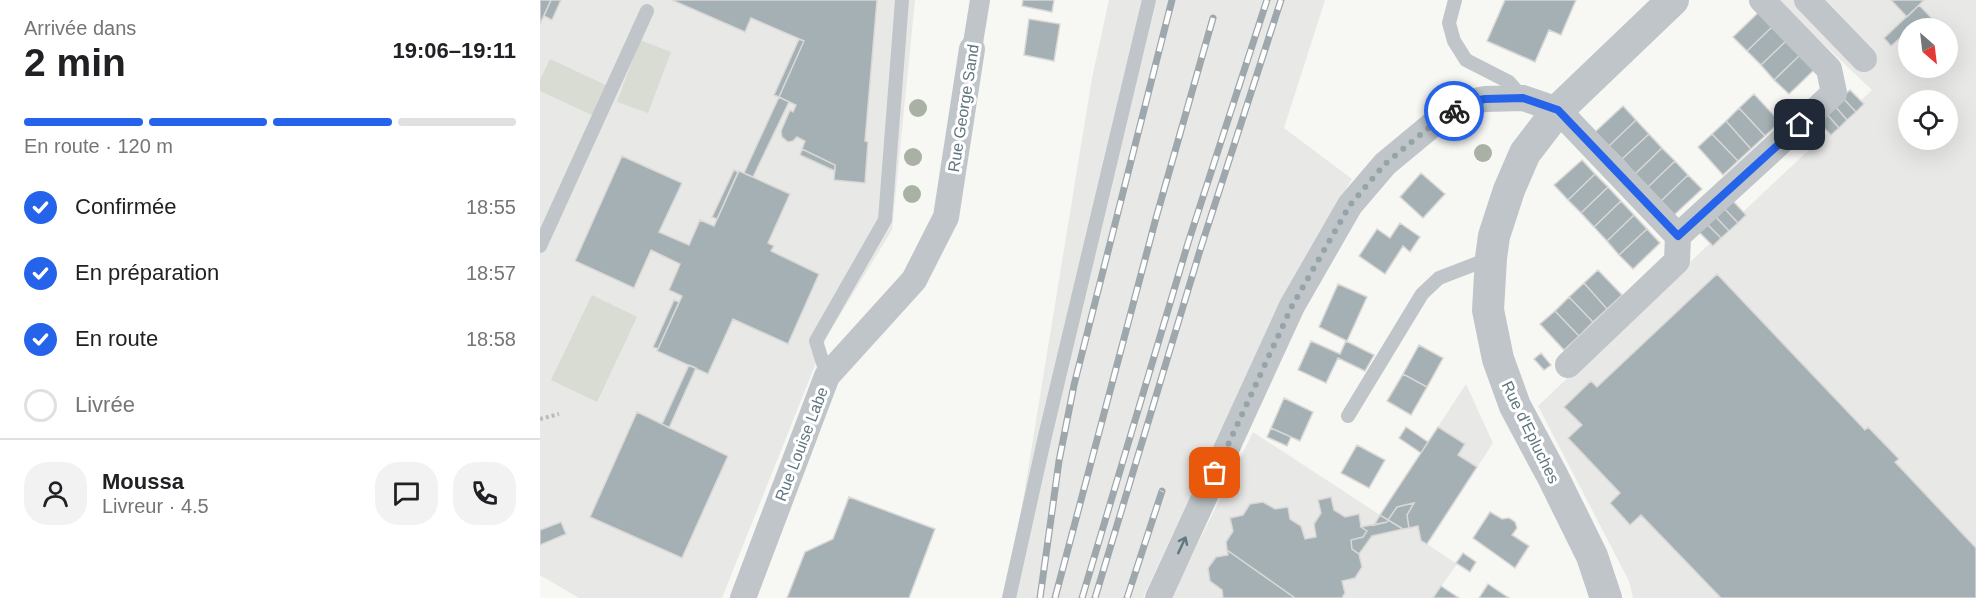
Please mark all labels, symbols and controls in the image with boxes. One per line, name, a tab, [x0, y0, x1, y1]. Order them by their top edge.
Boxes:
text: Arrivée dans	[24, 17, 136, 39]
north arrow	[1898, 18, 1958, 78]
map controls	[1898, 18, 1958, 150]
text: 19:06–19:11	[392, 38, 516, 63]
text: 2 min	[24, 41, 126, 84]
street label: Rue George Sand	[945, 43, 982, 173]
courier	[1424, 81, 1484, 141]
button: locate	[1898, 90, 1958, 150]
icon: bike	[1438, 95, 1471, 128]
pin	[1774, 99, 1825, 150]
icon: home	[1783, 108, 1816, 141]
text: En route · 120 m	[24, 135, 173, 157]
icon: check	[24, 191, 57, 224]
text: Confirmée	[75, 194, 176, 219]
text: 18:55	[466, 196, 516, 218]
icon: check	[24, 257, 57, 290]
text: En préparation	[75, 260, 219, 285]
text: 18:57	[466, 262, 516, 284]
icon: check	[24, 323, 57, 356]
text: En route	[75, 326, 158, 351]
text: 18:58	[466, 328, 516, 350]
street label: Rue d'Epluches	[1498, 378, 1563, 486]
street label: Rue Louise Labe	[772, 385, 831, 504]
text: Livrée	[75, 392, 135, 417]
pin	[1189, 447, 1240, 498]
icon: bag	[1198, 456, 1231, 489]
button: person	[24, 462, 87, 525]
button: chat	[375, 462, 438, 525]
button: phone	[453, 462, 516, 525]
text: Moussa	[102, 469, 184, 494]
text: Livreur · 4.5	[102, 495, 209, 517]
one-way arrow	[1177, 536, 1189, 554]

